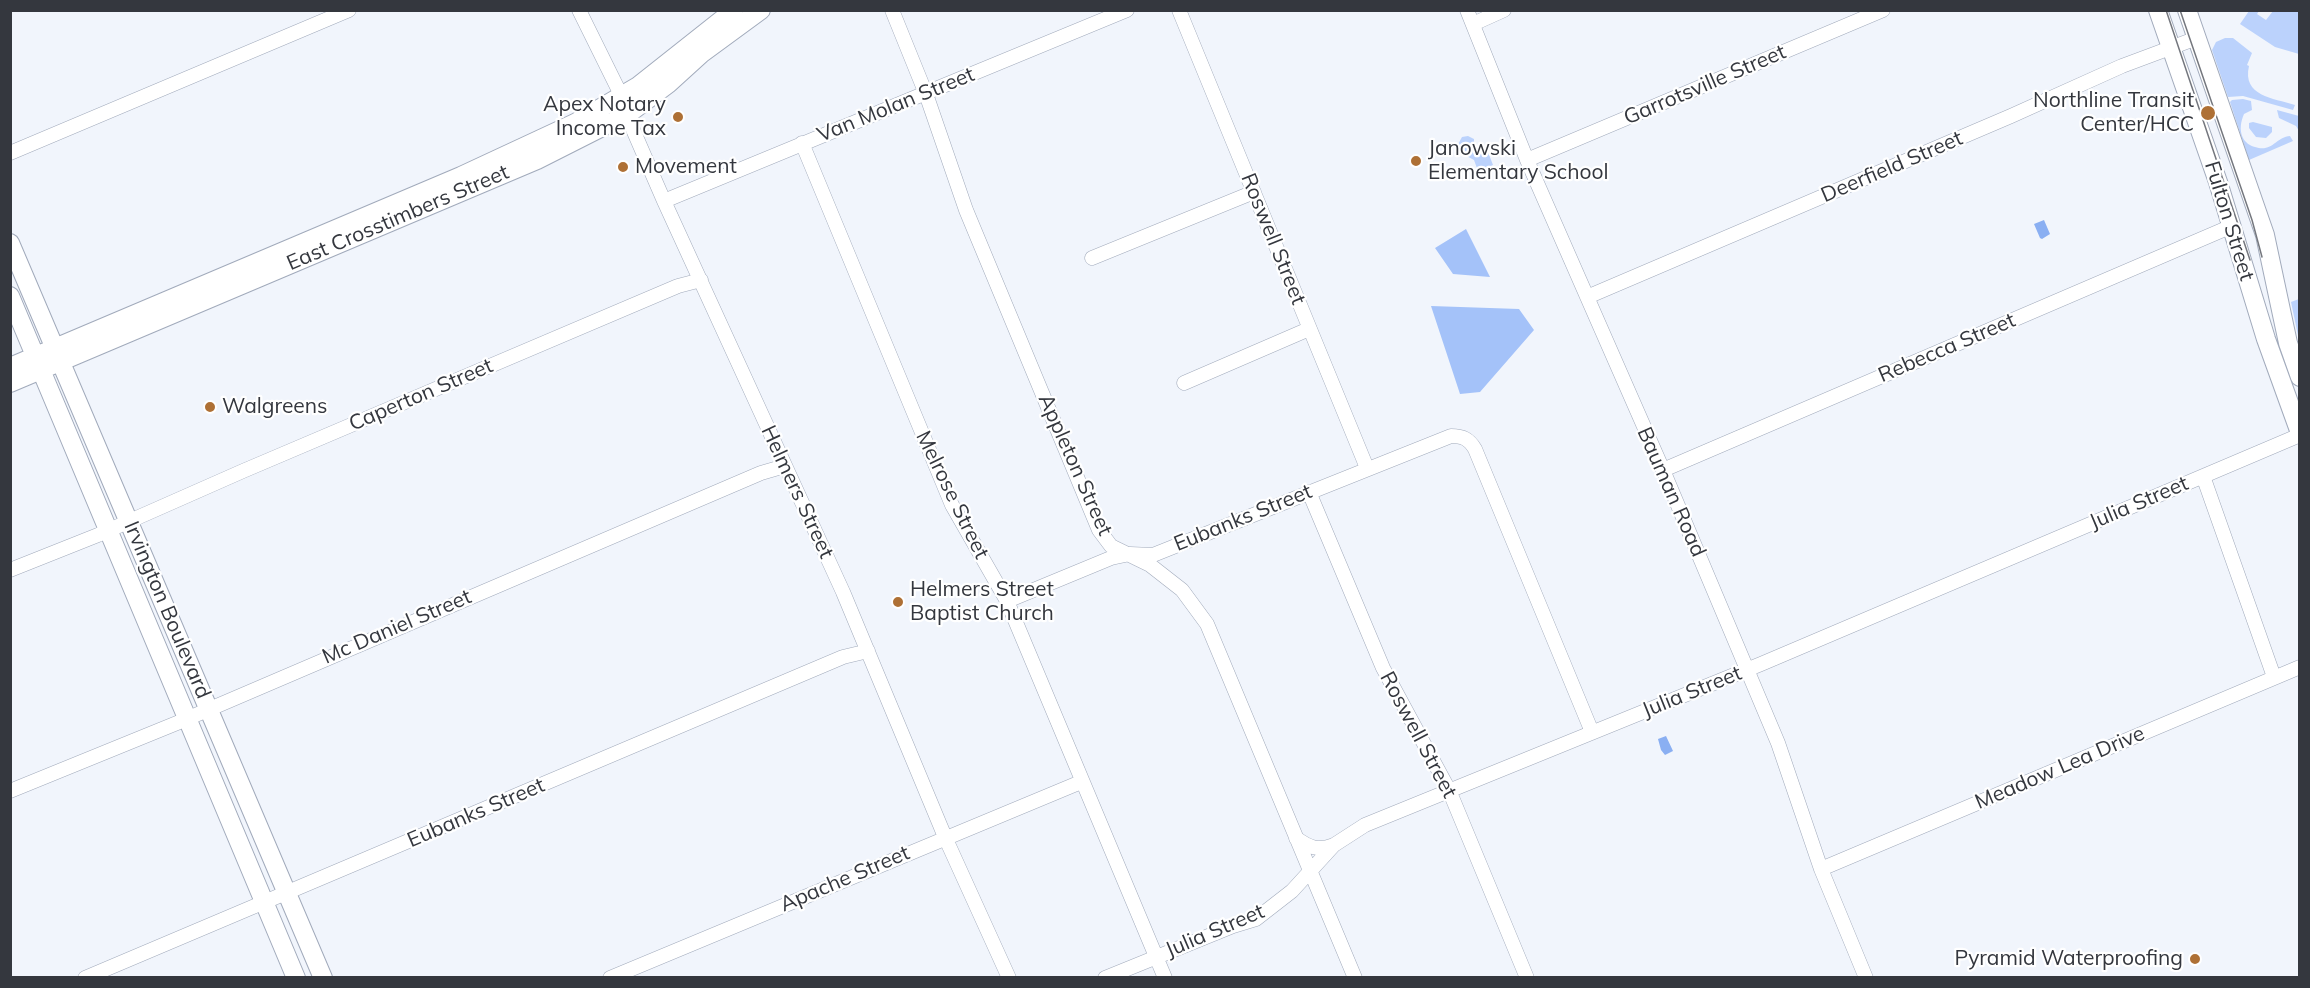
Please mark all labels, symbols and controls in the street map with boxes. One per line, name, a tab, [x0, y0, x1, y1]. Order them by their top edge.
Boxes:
street label: Garrotsville Street	[1620, 39, 1790, 131]
street label: Van Molan Street	[814, 62, 978, 148]
place label: Northline Transit Center/HCC	[2033, 88, 2194, 138]
place label: Apex Notary Income Tax	[543, 92, 666, 142]
marker: Northline Transit Center/HCC	[2199, 104, 2217, 122]
marker: Apex Notary Income Tax	[671, 110, 685, 124]
street label: Deerfield Street	[1817, 126, 1967, 208]
place label: Janowski Elementary School	[1428, 136, 1609, 186]
place label: Movement	[635, 154, 737, 180]
marker: Janowski Elementary School	[1409, 154, 1423, 168]
street label: Fulton Street	[2199, 158, 2259, 284]
street label: East Crosstimbers Street	[283, 160, 513, 276]
marker: Movement	[616, 160, 630, 174]
street label: Roswell Street	[1235, 170, 1311, 308]
street label: Rebecca Street	[1875, 308, 2019, 388]
street label: Caperton Street	[345, 353, 497, 437]
street label: Appleton Street	[1033, 390, 1117, 540]
place label: Walgreens	[222, 394, 327, 420]
marker: Walgreens	[203, 400, 217, 414]
street label: Helmers Street	[755, 421, 839, 563]
street label: Bauman Road	[1631, 423, 1711, 561]
street label: Melrose Street	[910, 427, 994, 563]
street label: Julia Street	[2086, 471, 2192, 535]
street label: Eubanks Street	[1170, 479, 1316, 557]
street label: Irvington Boulevard	[118, 518, 216, 702]
place label: Helmers Street Baptist Church	[910, 577, 1054, 627]
street label: Mc Daniel Street	[319, 584, 475, 670]
marker: Helmers Street Baptist Church	[891, 595, 905, 609]
street label: Julia Street	[1639, 661, 1745, 723]
street label: Roswell Street	[1374, 667, 1462, 803]
street label: Meadow Lea Drive	[1971, 721, 2149, 815]
street label: Eubanks Street	[404, 773, 548, 853]
street label: Apache Street	[776, 840, 914, 918]
street label: Julia Street	[1162, 899, 1268, 963]
place label: Pyramid Waterproofing	[1955, 946, 2183, 972]
marker: Pyramid Waterproofing	[2188, 952, 2202, 966]

